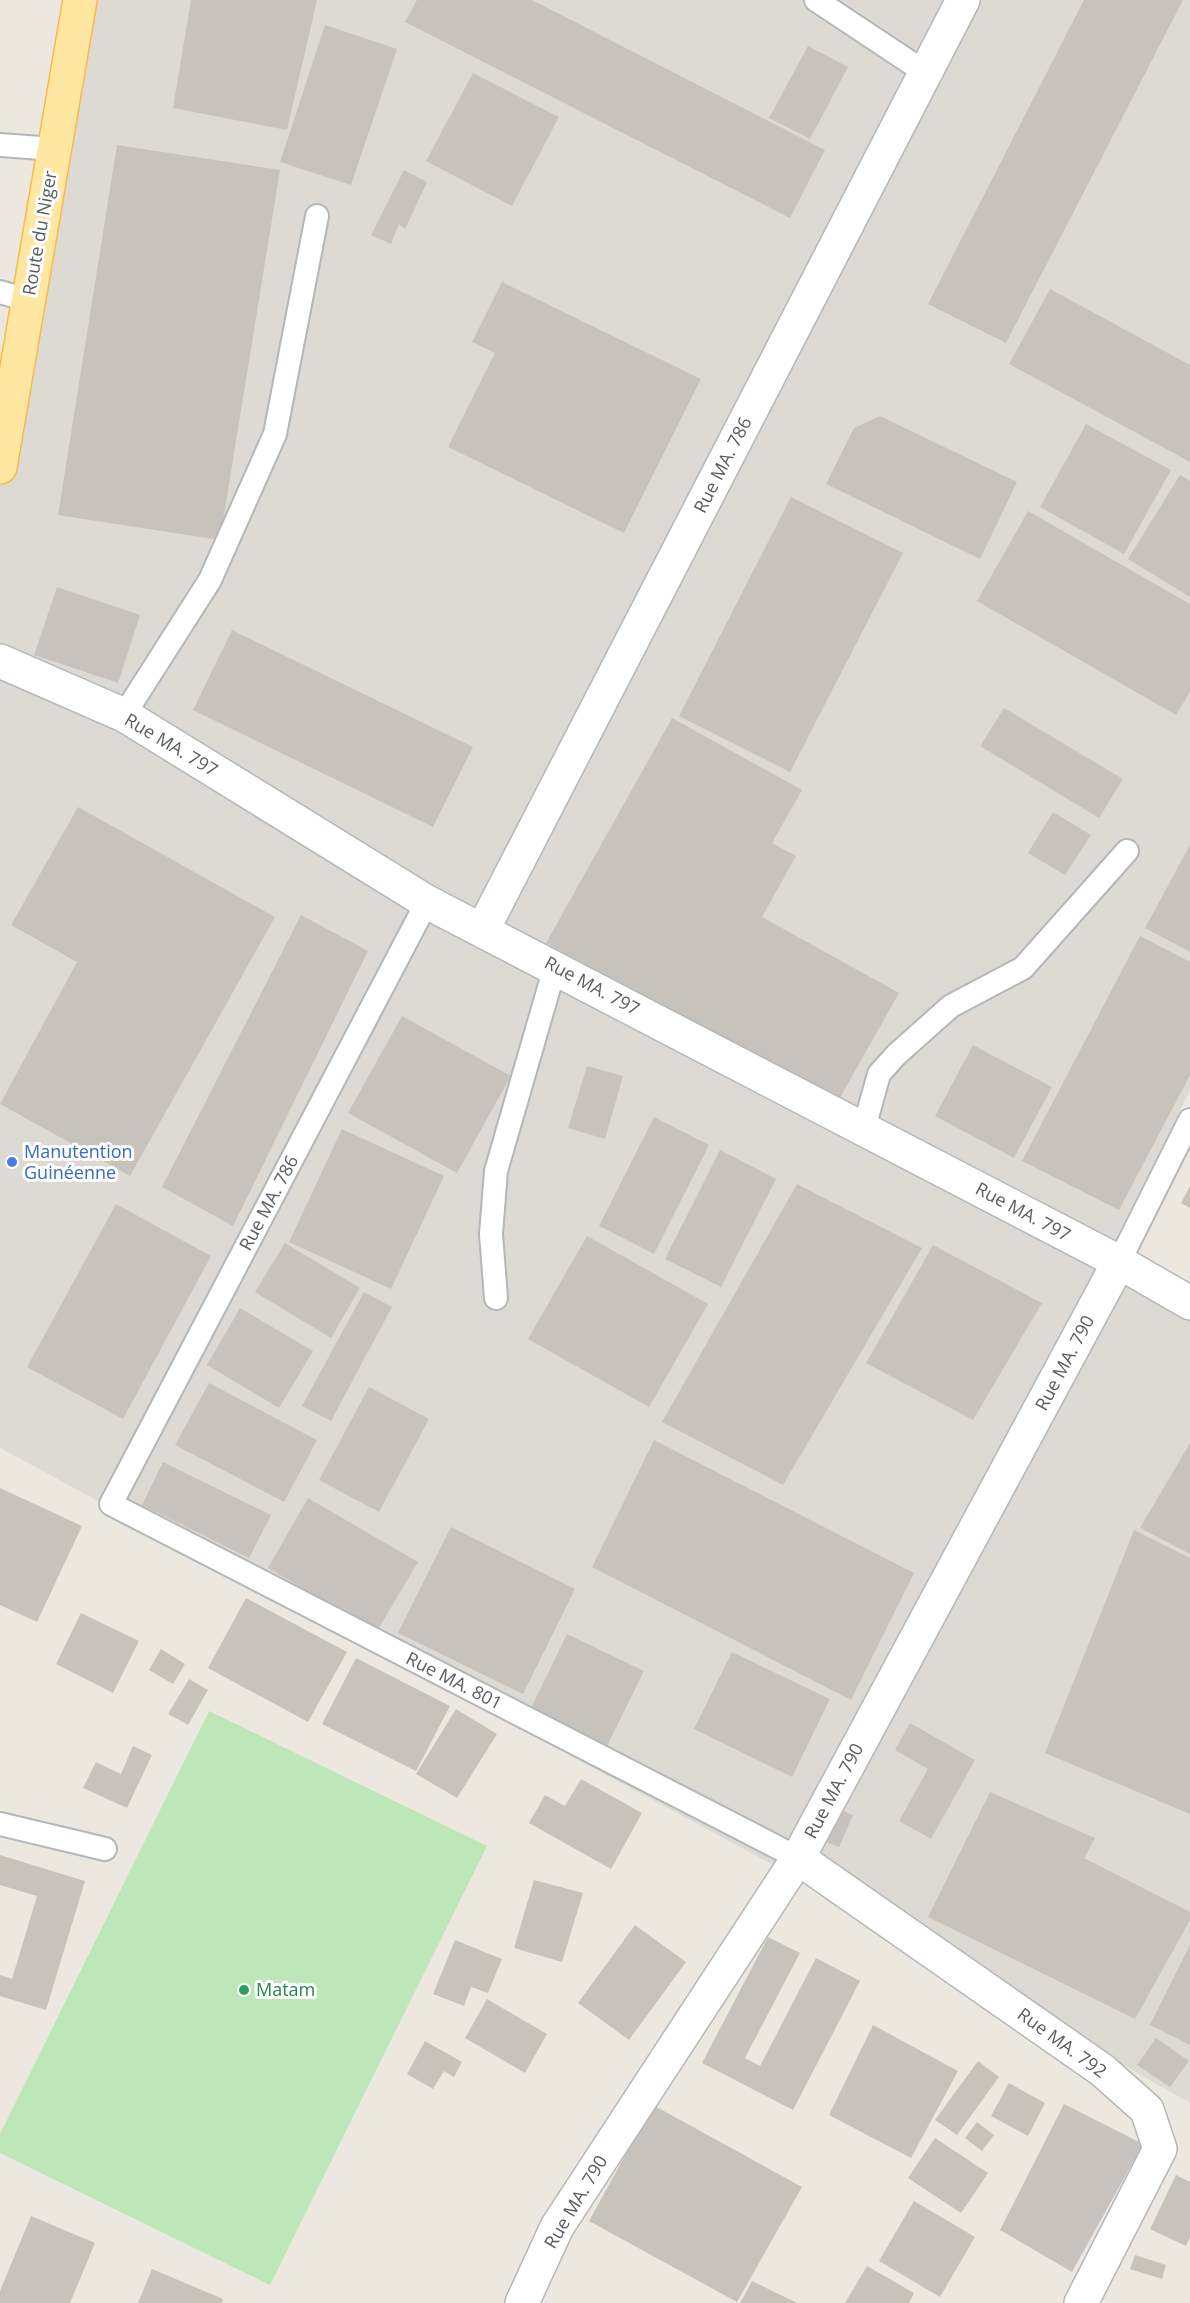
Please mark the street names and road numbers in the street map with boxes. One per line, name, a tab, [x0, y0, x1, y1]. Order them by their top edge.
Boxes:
street label: Route du Niger	[16, 168, 62, 297]
street label: Rue MA. 786	[688, 412, 757, 517]
street label: Rue MA. 797	[120, 707, 223, 781]
street label: Rue MA. 797	[541, 950, 644, 1020]
street label: Rue MA. 786	[233, 1151, 303, 1254]
street label: Rue MA. 797	[972, 1176, 1075, 1246]
street label: Rue MA. 790	[1029, 1311, 1099, 1414]
street label: Rue MA. 801	[402, 1646, 507, 1715]
street label: Rue MA. 790	[798, 1739, 868, 1842]
street label: Rue MA. 792	[1013, 2002, 1112, 2083]
street label: Rue MA. 790	[538, 2150, 612, 2253]

